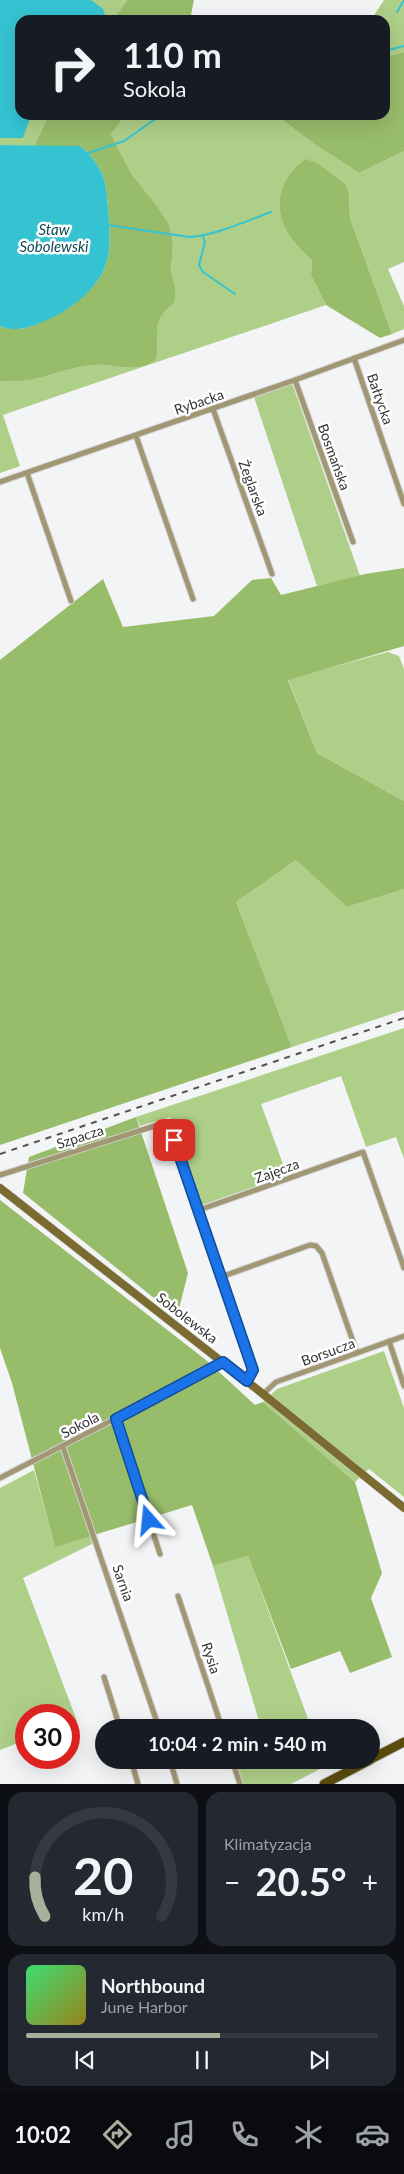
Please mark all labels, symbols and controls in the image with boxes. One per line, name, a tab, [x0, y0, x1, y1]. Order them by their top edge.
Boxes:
text: 110 m	[123, 33, 222, 75]
icon: right	[40, 35, 105, 100]
text: Sokola	[123, 75, 187, 102]
water label: Staw Sobolewski	[20, 220, 89, 255]
street label: Bałtycka	[364, 371, 397, 427]
street label: Rybacka	[172, 385, 226, 418]
street label: Bosmańska	[315, 421, 354, 492]
street label: Żeglarska	[236, 458, 271, 518]
pin	[153, 1119, 195, 1161]
street label: Szpacza	[54, 1121, 106, 1152]
icon: arrive	[160, 1126, 188, 1154]
street label: Zajęcza	[252, 1155, 301, 1186]
street label: Sobolewska	[153, 1288, 221, 1347]
street label: Borsucza	[299, 1334, 357, 1369]
street label: Sokola	[58, 1408, 102, 1441]
position arrow	[122, 1493, 174, 1545]
street label: Sarnia	[109, 1562, 138, 1603]
street label: Rysia	[198, 1640, 225, 1676]
speed limit sign: 30	[15, 1704, 80, 1769]
text: 10:04 · 2 min · 540 m	[148, 1732, 327, 1755]
text: Klimatyzacja	[224, 1834, 312, 1853]
text: 20	[73, 1844, 133, 1906]
text: 20.5°	[256, 1858, 346, 1904]
text: −	[224, 1865, 240, 1899]
text: +	[362, 1865, 378, 1899]
text: km/h	[82, 1903, 124, 1925]
text: Northbound	[101, 1974, 205, 1997]
text: June Harbor	[101, 1997, 188, 2016]
icon: previous	[71, 2046, 99, 2074]
icon: pause	[188, 2046, 216, 2074]
icon: next	[305, 2046, 333, 2074]
icon: directions	[100, 2117, 135, 2152]
icon: music	[163, 2117, 198, 2152]
icon: phone	[227, 2117, 262, 2152]
icon: climate	[291, 2117, 326, 2152]
icon: car	[355, 2117, 390, 2152]
text: 10:02	[14, 2121, 71, 2148]

